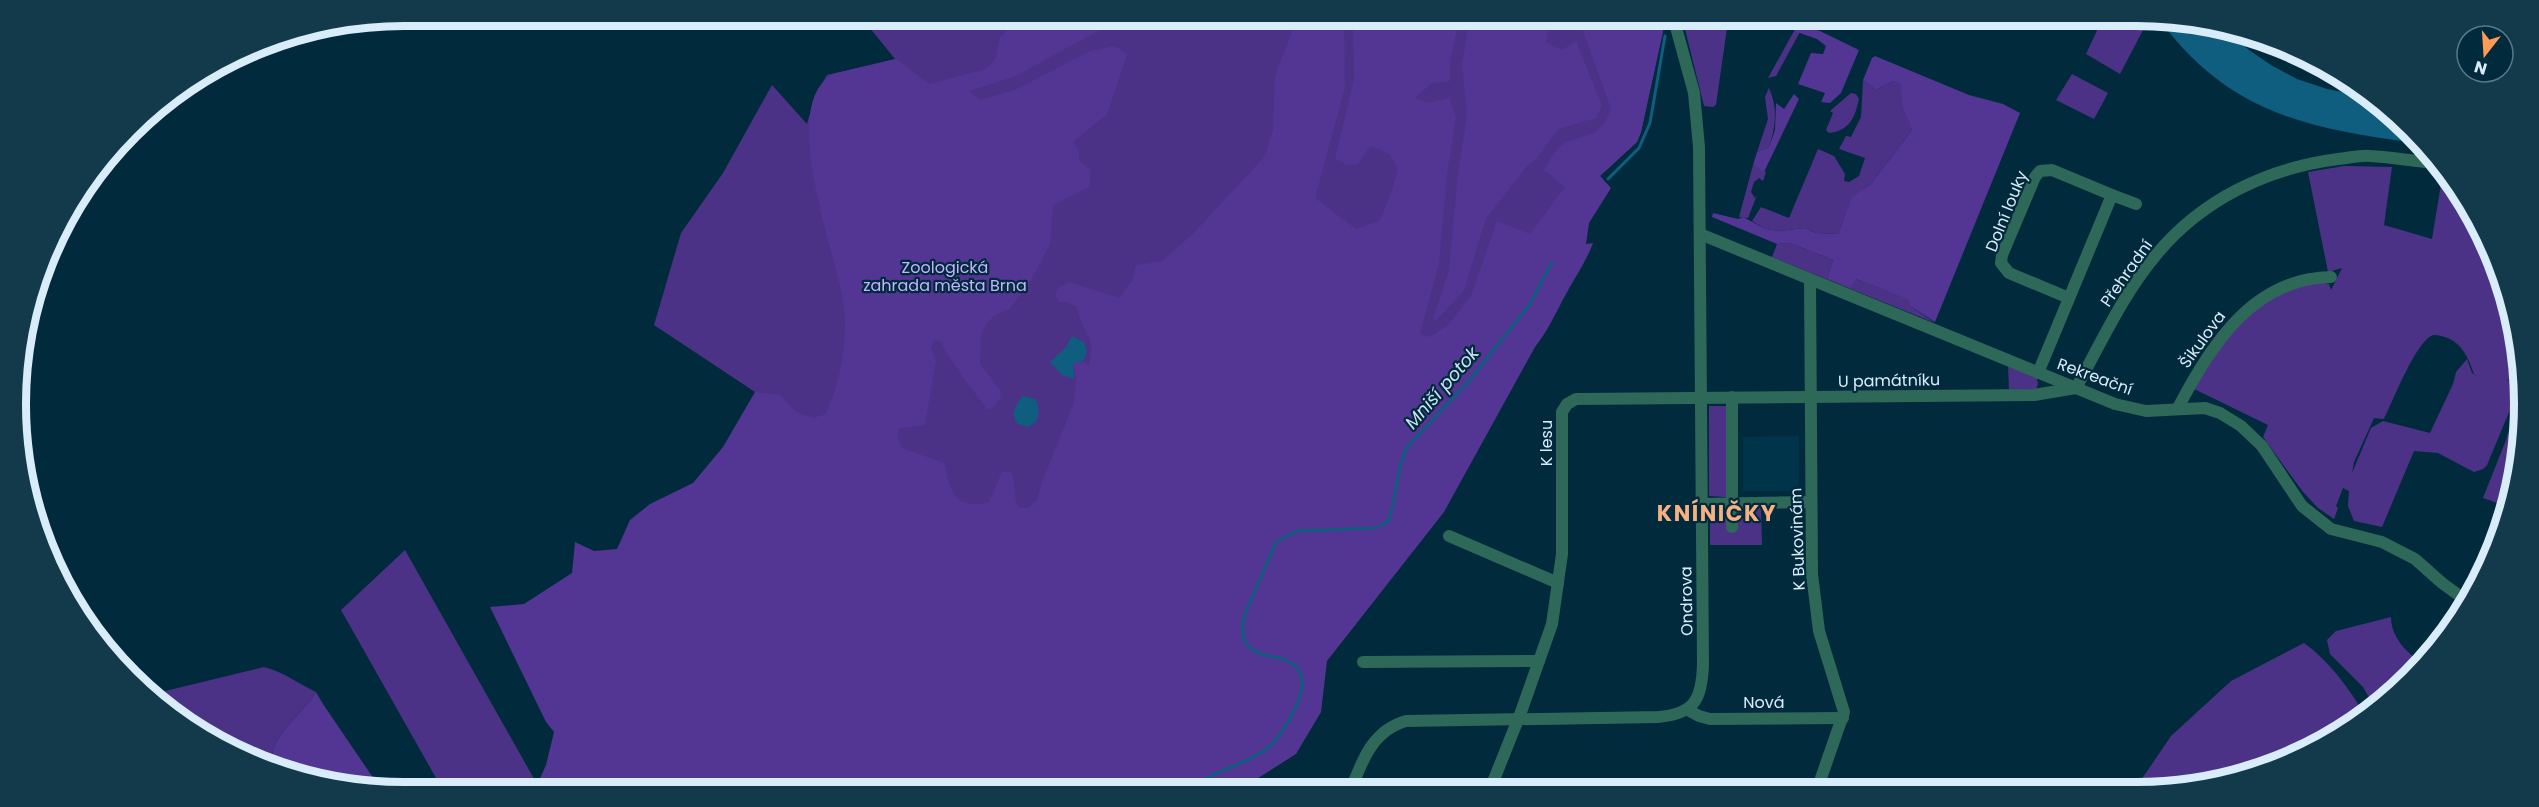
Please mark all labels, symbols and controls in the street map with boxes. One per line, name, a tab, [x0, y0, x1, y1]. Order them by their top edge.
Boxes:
north arrow	[2455, 24, 2515, 84]
text: N	[2472, 55, 2490, 81]
street label: Dolní louky	[1980, 167, 2033, 255]
street label: Přehradní	[2095, 235, 2158, 311]
park label: Zoologická zahrada města Brna	[863, 256, 1027, 297]
street label: Šikulova	[2174, 306, 2231, 373]
water label: Mniší potok	[1399, 341, 1485, 434]
street label: Rekreační	[2054, 352, 2136, 401]
street label: U památníku	[1838, 368, 1940, 393]
street label: K lesu	[1535, 420, 1558, 466]
street label: K Bukovinám	[1784, 487, 1811, 591]
district label: KNÍNIČKY	[1657, 498, 1777, 529]
street label: Ondrova	[1674, 566, 1699, 636]
street label: Nová	[1743, 691, 1785, 714]

